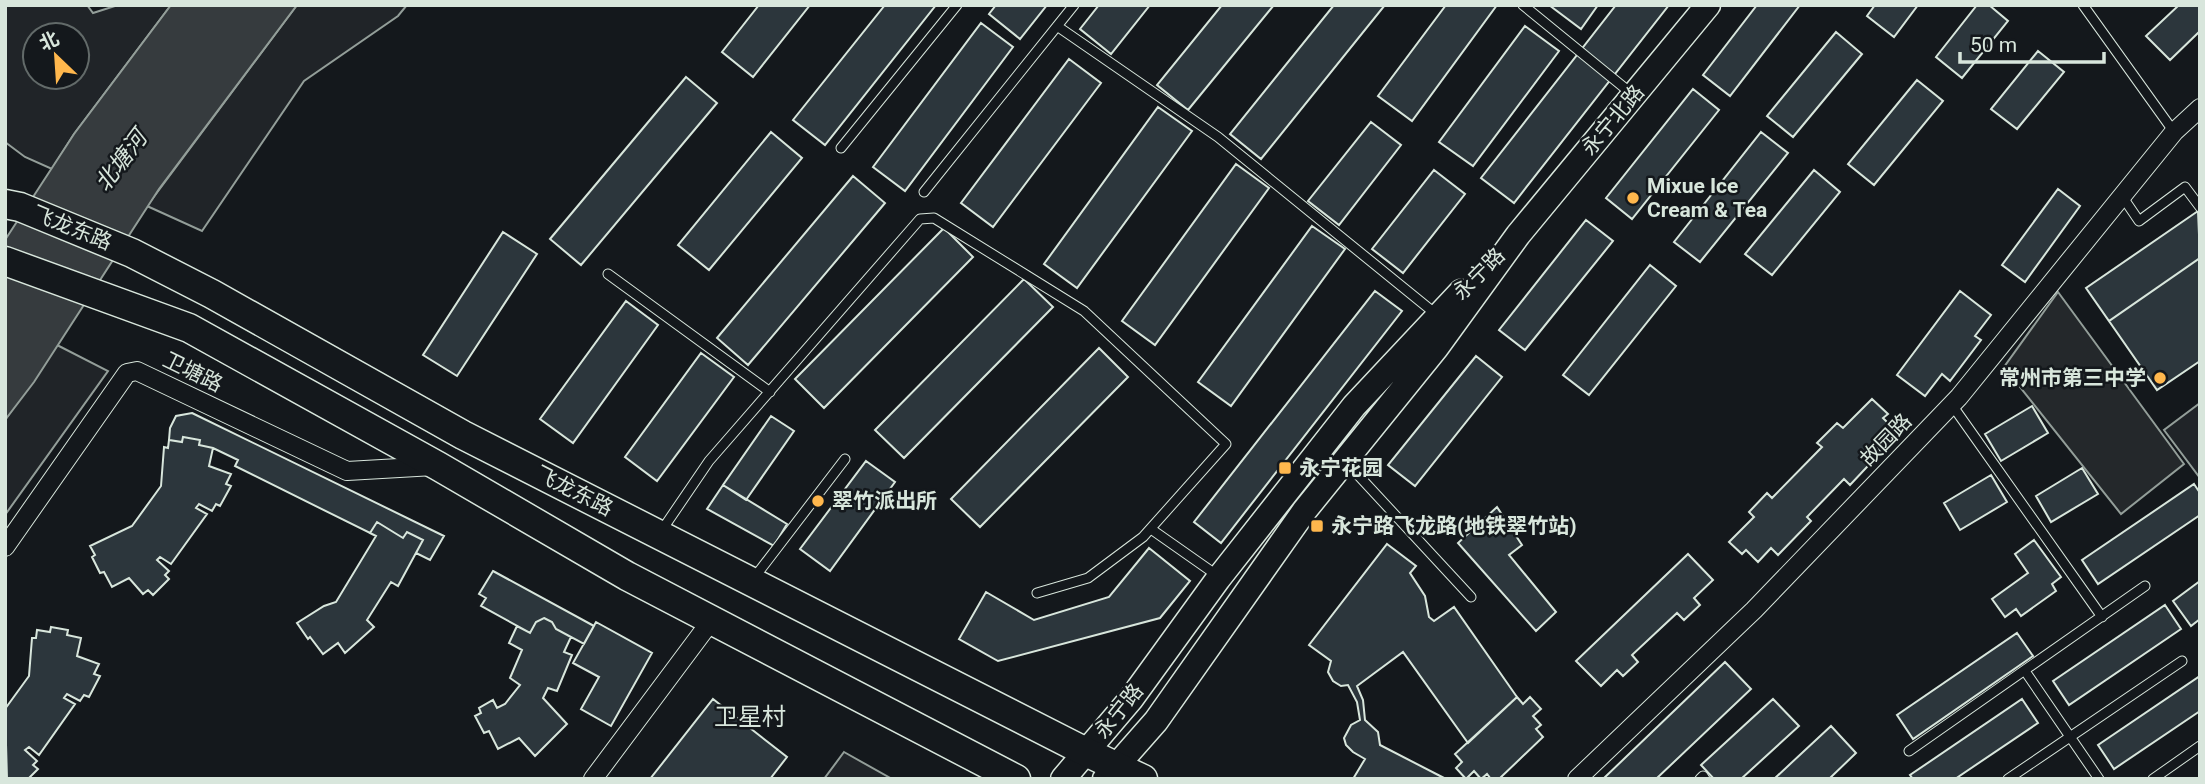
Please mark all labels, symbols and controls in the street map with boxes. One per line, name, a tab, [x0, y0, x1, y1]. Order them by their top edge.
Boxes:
north arrow	[21, 21, 91, 91]
scale bar	[1960, 21, 2104, 65]
text: 北	[36, 27, 63, 55]
text: 50 m	[1970, 33, 2017, 57]
street label: 永宁北路	[1577, 80, 1649, 160]
water label: 北塘河	[89, 122, 155, 197]
place label: Mixue Ice Cream & Tea	[1647, 174, 1767, 222]
marker: Mixue Ice Cream & Tea	[1625, 190, 1641, 206]
street label: 飞龙东路	[29, 201, 115, 255]
street label: 永宁路	[1448, 243, 1510, 305]
street label: 卫塘路	[159, 347, 227, 397]
place label: 常州市第三中学	[1999, 366, 2146, 390]
marker: 常州市第三中学	[2152, 370, 2168, 386]
street label: 故园路	[1855, 409, 1917, 471]
place label: 永宁花园	[1299, 456, 1383, 480]
marker: 永宁花园	[1277, 460, 1293, 476]
street label: 飞龙东路	[531, 461, 617, 521]
place label: 翠竹派出所	[832, 489, 937, 513]
marker: 翠竹派出所	[810, 493, 826, 509]
place label: 永宁路飞龙路(地铁翠竹站)	[1331, 514, 1577, 538]
marker: 永宁路飞龙路(地铁翠竹站)	[1309, 518, 1325, 534]
street label: 永宁路	[1090, 679, 1148, 743]
district label: 卫星村	[714, 703, 786, 731]

